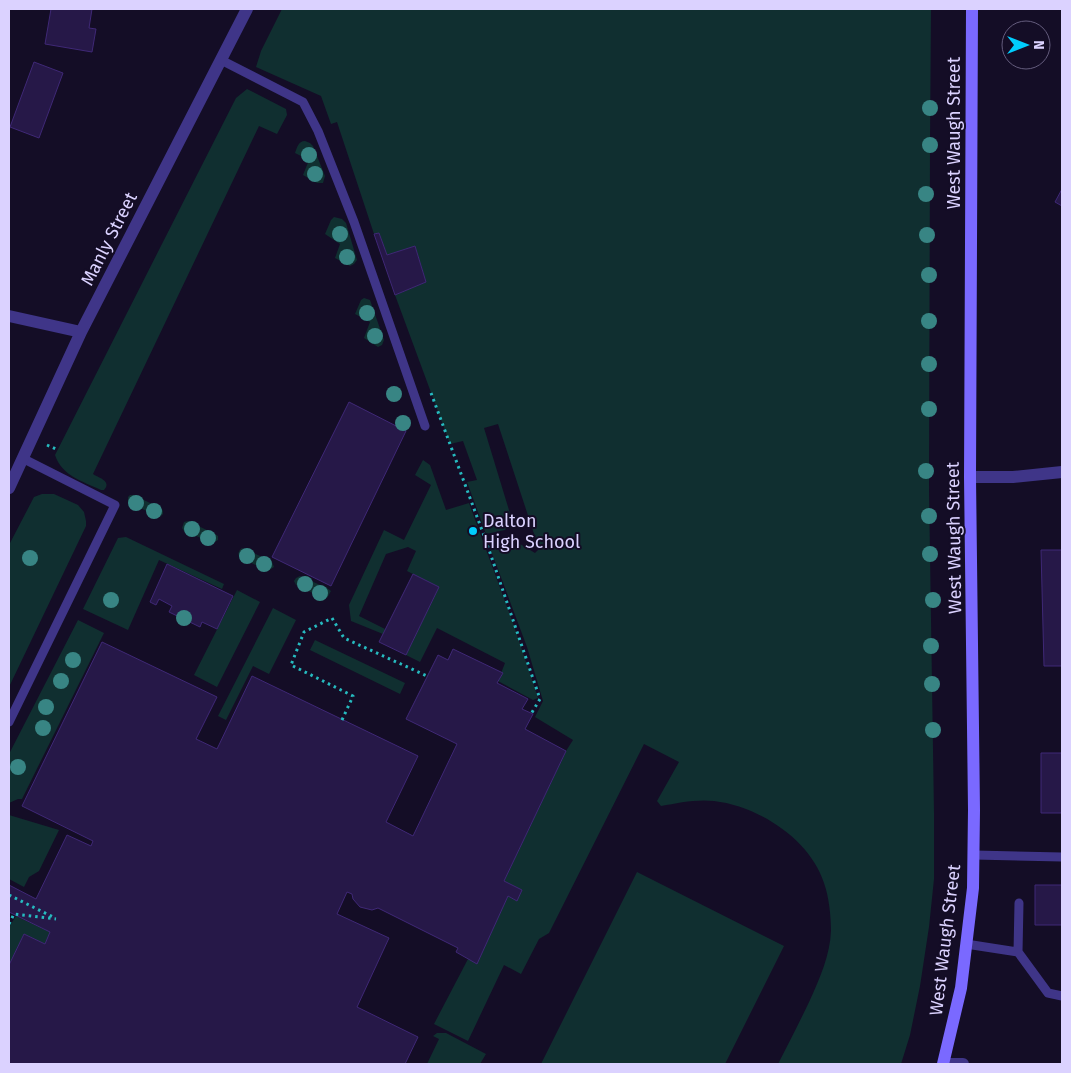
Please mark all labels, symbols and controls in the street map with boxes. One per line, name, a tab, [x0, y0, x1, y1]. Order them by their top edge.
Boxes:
north arrow	[1001, 20, 1051, 70]
text: N	[1030, 40, 1047, 50]
street label: West Waugh Street	[943, 56, 965, 209]
street label: Manly Street	[76, 188, 142, 289]
street label: West Waugh Street	[942, 461, 966, 614]
place label: Dalton High School	[483, 510, 580, 553]
marker: Dalton High School	[467, 525, 479, 537]
street label: West Waugh Street	[925, 863, 965, 1017]

